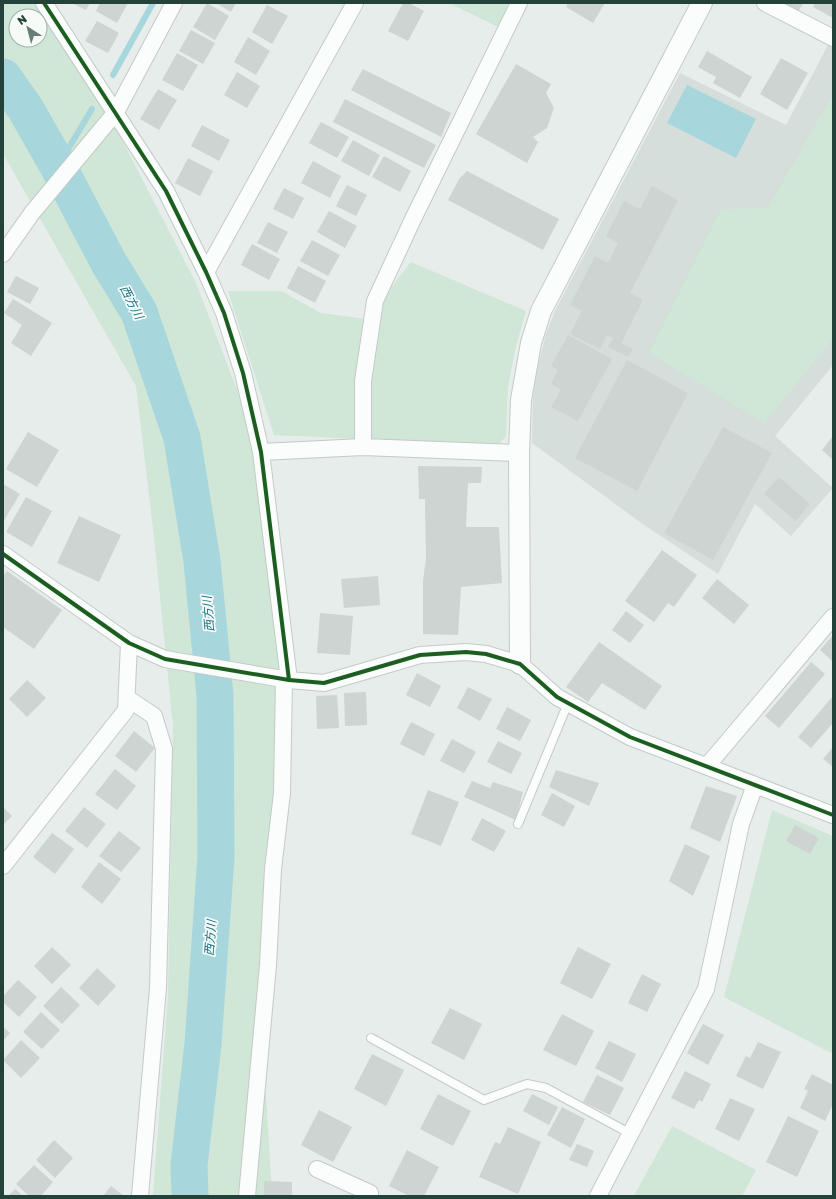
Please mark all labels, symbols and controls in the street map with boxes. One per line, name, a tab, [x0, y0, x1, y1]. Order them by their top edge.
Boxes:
north arrow	[8, 8, 48, 48]
text: N	[15, 12, 29, 27]
water label: 西方川	[117, 283, 148, 323]
water label: 西方川	[199, 593, 217, 633]
water label: 西方川	[201, 918, 219, 956]

